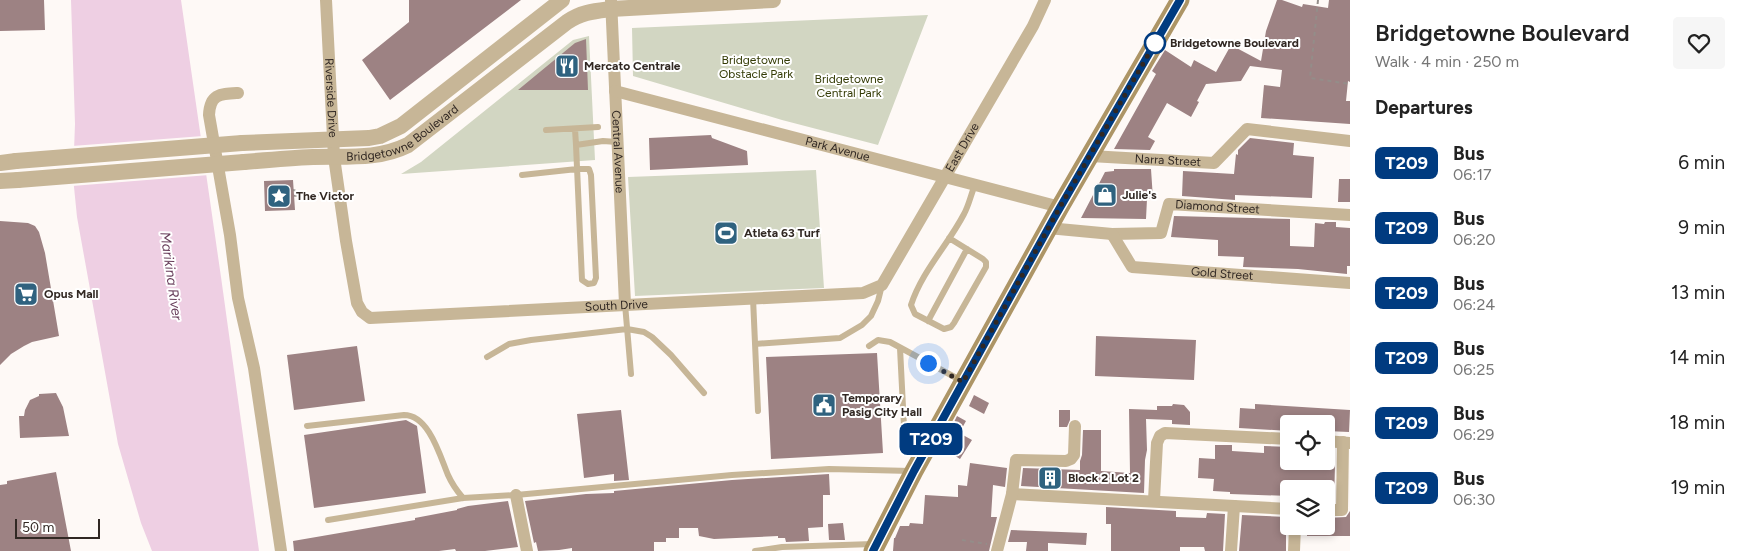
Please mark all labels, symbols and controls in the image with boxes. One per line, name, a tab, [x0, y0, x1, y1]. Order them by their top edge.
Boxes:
button: heart	[1673, 17, 1725, 69]
text: Bridgetowne Boulevard	[1375, 18, 1630, 47]
marker: Bridgetowne Boulevard	[1144, 32, 1166, 54]
place label: Bridgetowne Boulevard	[1170, 36, 1299, 50]
text: Walk · 4 min · 250 m	[1375, 52, 1519, 71]
restaurant icon: Mercato Centrale	[554, 53, 580, 79]
park label: Bridgetowne Obstacle Park	[719, 53, 793, 81]
street label: Riverside Drive	[322, 58, 340, 139]
place label: Mercato Centrale	[584, 59, 681, 73]
park label: Bridgetowne Central Park	[815, 72, 884, 100]
text: Departures	[1375, 96, 1473, 119]
street label: Bridgetowne Boulevard	[346, 102, 461, 164]
street label: Central Avenue	[609, 110, 627, 194]
street label: East Drive	[943, 120, 982, 174]
street label: Park Avenue	[804, 134, 872, 164]
text: Bus	[1453, 142, 1484, 165]
text: 6 min	[1678, 151, 1725, 174]
street label: Narra Street	[1134, 152, 1202, 169]
text: T209	[1385, 152, 1428, 174]
text: 06:17	[1453, 165, 1492, 184]
shop icon: Julie's	[1092, 182, 1118, 208]
place icon: The Victor	[266, 183, 292, 209]
place label: Julie's	[1122, 188, 1157, 202]
place label: The Victor	[296, 189, 354, 203]
street label: Diamond Street	[1175, 197, 1261, 217]
text: Bus	[1453, 207, 1484, 230]
text: 9 min	[1678, 216, 1725, 239]
text: T209	[1385, 217, 1428, 239]
sports icon: Atleta 63 Turf	[713, 220, 739, 246]
place label: Atleta 63 Turf	[744, 226, 820, 240]
text: 06:20	[1453, 230, 1496, 249]
water label: Marikina River	[156, 231, 186, 323]
street label: Gold Street	[1191, 264, 1254, 283]
text: Bus	[1453, 272, 1484, 295]
supermarket icon: Opus Mall	[13, 281, 39, 307]
text: 13 min	[1671, 281, 1725, 304]
text: T209	[1385, 282, 1428, 304]
place label: Opus Mall	[44, 287, 99, 301]
text: 06:24	[1453, 295, 1495, 314]
street label: South Drive	[585, 297, 649, 314]
text: Bus	[1453, 337, 1484, 360]
text: 14 min	[1669, 346, 1725, 369]
text: T209	[1385, 347, 1428, 369]
your location	[916, 351, 941, 376]
text: 06:25	[1453, 360, 1495, 379]
place label: Temporary Pasig City Hall	[842, 391, 922, 419]
public building icon: Temporary Pasig City Hall	[811, 392, 837, 418]
text: Bus	[1453, 402, 1484, 425]
text: 18 min	[1670, 411, 1725, 434]
text: T209	[1385, 412, 1428, 434]
map controls	[1280, 415, 1335, 535]
button: locate	[1280, 415, 1335, 470]
line badge: T209	[896, 423, 966, 455]
text: 06:29	[1453, 425, 1494, 444]
text: T209	[909, 428, 953, 450]
building icon: Block 2 Lot 2	[1037, 465, 1063, 491]
text: Bus	[1453, 467, 1484, 490]
place label: Block 2 Lot 2	[1068, 471, 1139, 485]
text: 19 min	[1671, 476, 1725, 499]
text: T209	[1385, 477, 1428, 499]
button: layers	[1280, 480, 1335, 535]
text: 06:30	[1453, 490, 1495, 509]
scale bar	[15, 516, 100, 539]
text: 50 m	[22, 519, 54, 536]

